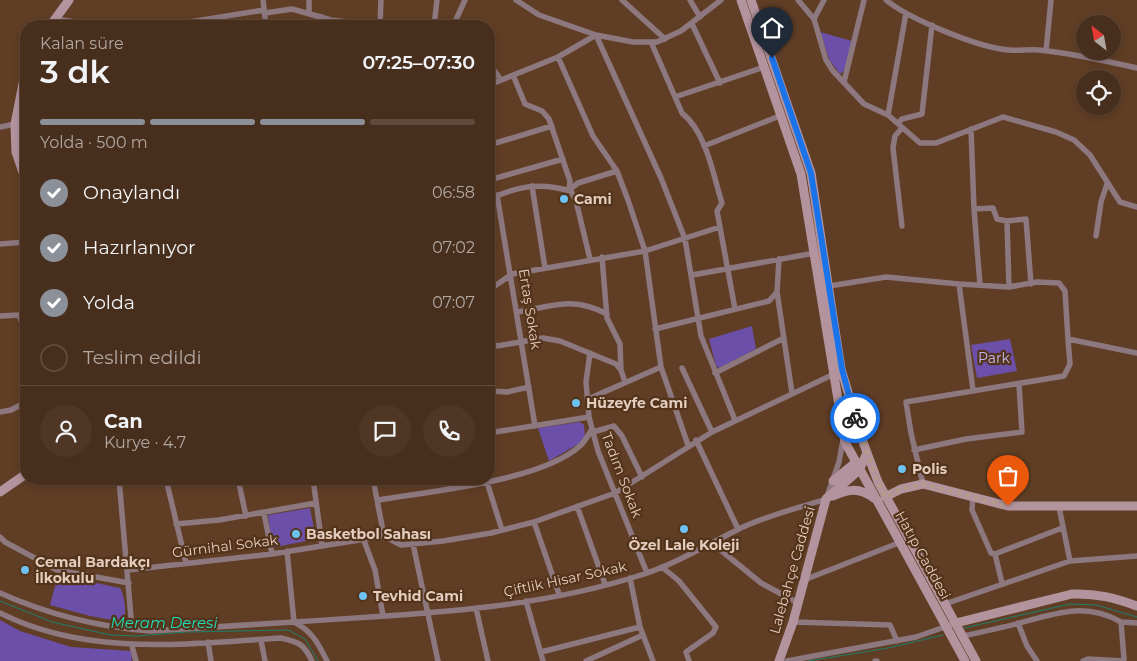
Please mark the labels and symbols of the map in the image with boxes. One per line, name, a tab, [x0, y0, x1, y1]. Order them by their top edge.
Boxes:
pin	[751, 7, 793, 58]
north arrow	[1076, 15, 1121, 60]
place label: Cami	[574, 190, 612, 208]
marker: Cami	[558, 193, 570, 205]
street label: Ertaş Sokak	[515, 267, 545, 351]
park label: Park	[978, 349, 1011, 367]
courier	[830, 393, 880, 443]
place label: Hüzeyfe Cami	[586, 394, 687, 412]
marker: Hüzeyfe Cami	[570, 397, 582, 409]
street label: Tadım Sokak	[597, 430, 647, 521]
pin	[987, 455, 1029, 506]
place label: Polis	[912, 460, 948, 478]
marker: Polis	[896, 463, 908, 475]
street label: Lalebahçe Caddesi	[765, 504, 819, 636]
street label: Hatıp Caddesi	[891, 508, 955, 602]
marker: Özel Lale Koleji	[678, 523, 690, 535]
place label: Basketbol Sahası	[306, 525, 431, 543]
marker: Basketbol Sahası	[290, 528, 302, 540]
street label: Gürnihal Sokak	[171, 531, 280, 561]
place label: Özel Lale Koleji	[628, 536, 740, 554]
place label: Cemal Bardakçı İlkokulu	[35, 553, 150, 587]
street label: Çiftlik Hisar Sokak	[502, 557, 629, 601]
marker: Cemal Bardakçı İlkokulu	[19, 564, 31, 576]
place label: Tevhid Cami	[373, 587, 463, 605]
marker: Tevhid Cami	[357, 590, 369, 602]
water label: Meram Deresi	[111, 613, 217, 632]

